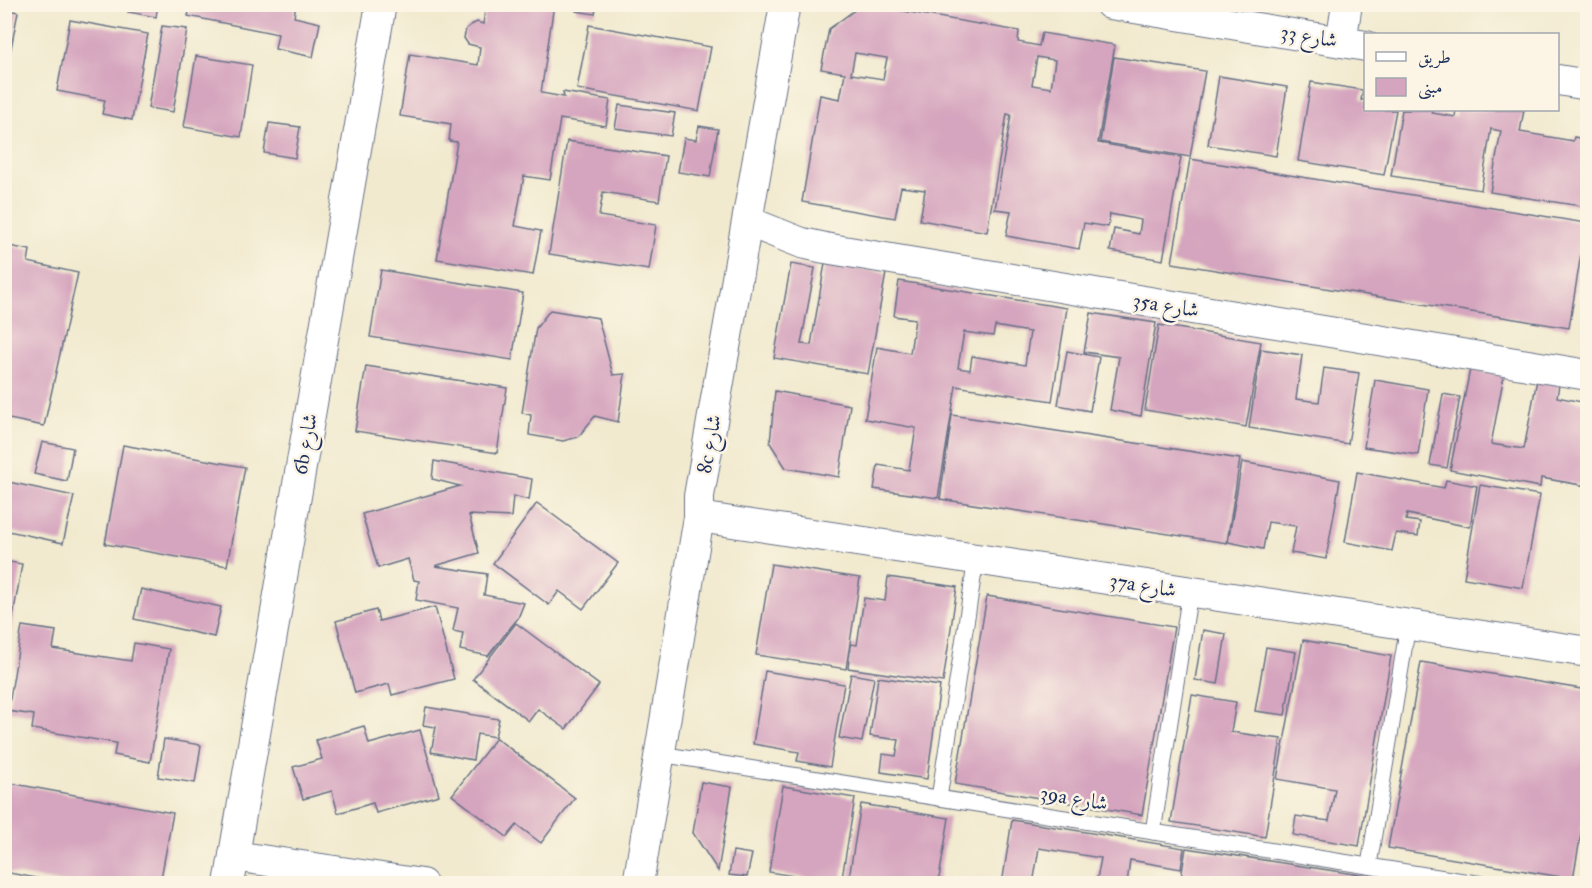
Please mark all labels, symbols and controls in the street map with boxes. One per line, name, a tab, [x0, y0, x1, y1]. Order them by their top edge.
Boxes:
street label: شارع 33	[1278, 19, 1339, 58]
legend	[1364, 33, 1559, 111]
text: طريق	[1418, 46, 1451, 69]
text: مبنى	[1418, 76, 1443, 100]
street label: 35a شارع	[1130, 287, 1201, 328]
street label: 6b شارع	[287, 411, 328, 478]
street label: 8c شارع	[691, 413, 732, 476]
street label: 37a شارع	[1107, 567, 1178, 608]
street label: 39a شارع	[1037, 780, 1110, 821]

